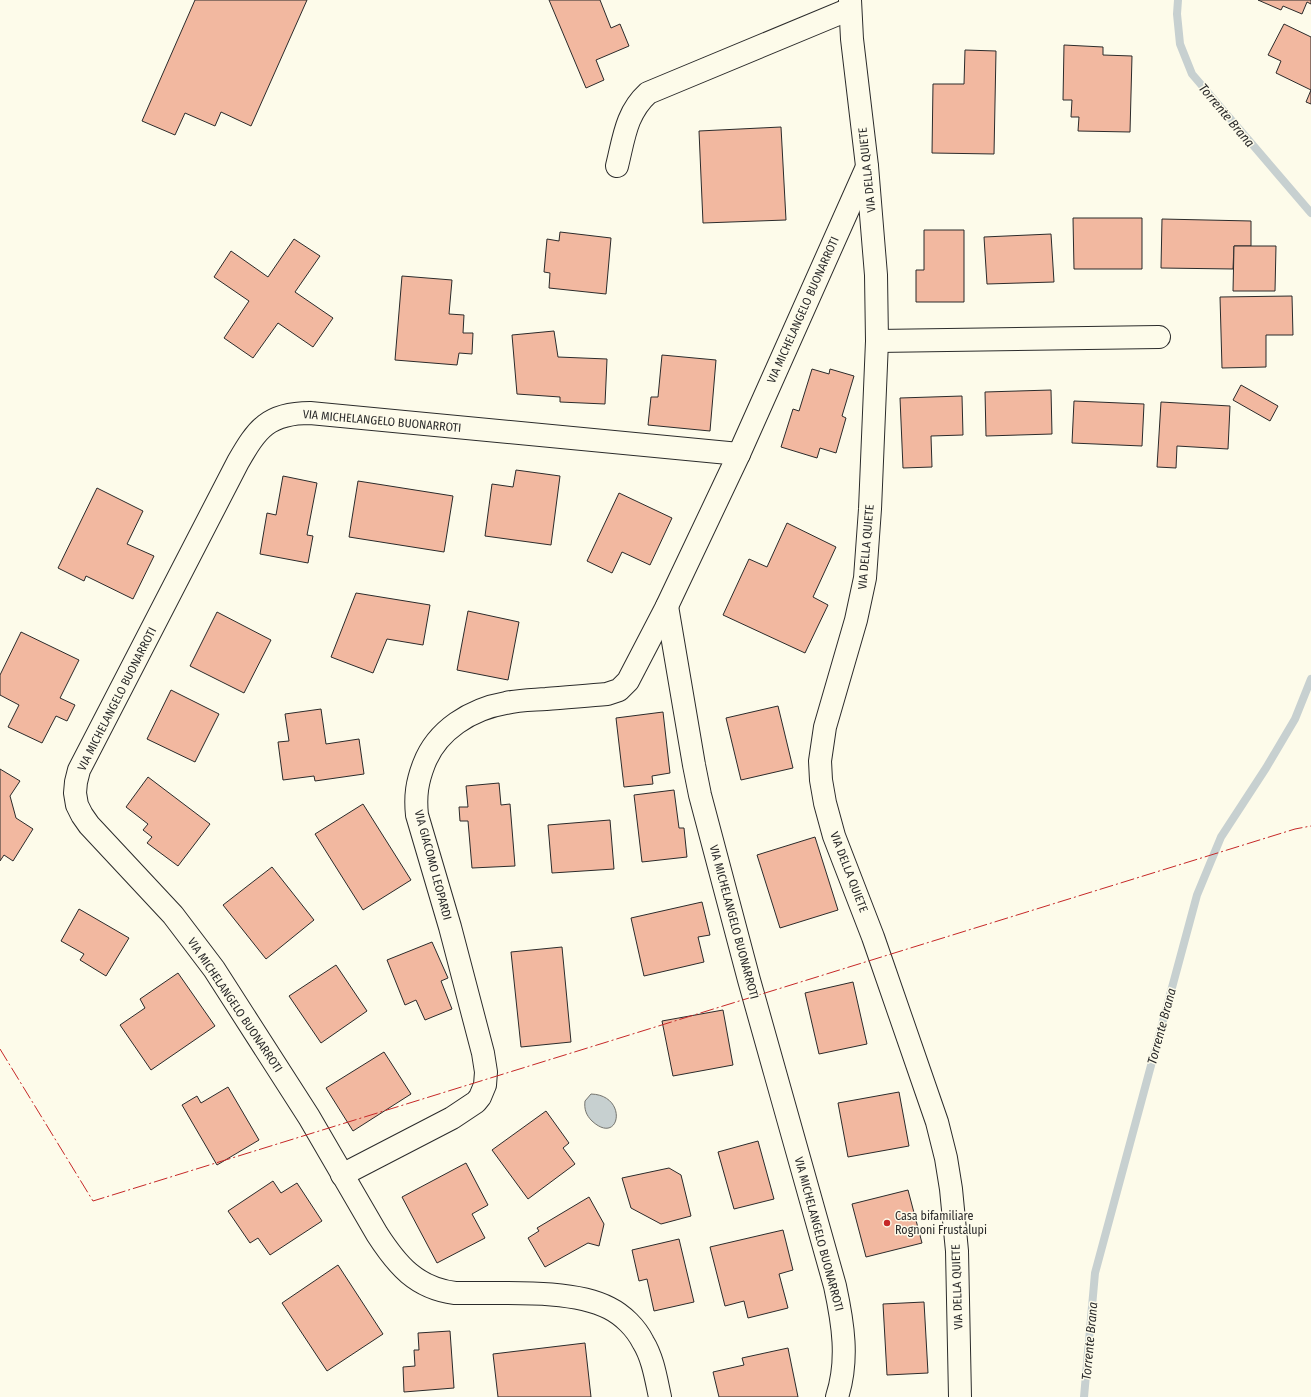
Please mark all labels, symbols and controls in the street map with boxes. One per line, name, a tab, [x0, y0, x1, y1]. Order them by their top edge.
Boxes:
water label: Torrente Brana	[1196, 80, 1258, 150]
street label: VIA DELLA QUIETE	[856, 126, 878, 213]
street label: VIA MICHELANGELO BUONARROTI	[764, 234, 842, 386]
street label: VIA MICHELANGELO BUONARROTI	[302, 407, 462, 435]
street label: VIA DELLA QUIETE	[855, 504, 877, 590]
street label: VIA MICHELANGELO BUONARROTI	[75, 625, 159, 773]
street label: VIA GIACOMO LEOPARDI	[412, 808, 454, 922]
street label: VIA DELLA QUIETE	[827, 830, 871, 915]
street label: VIA MICHELANGELO BUONARROTI	[707, 843, 761, 1001]
street label: VIA MICHELANGELO BUONARROTI	[185, 935, 285, 1075]
water label: Torrente Brana	[1144, 986, 1179, 1066]
street label: VIA MICHELANGELO BUONARROTI	[792, 1155, 846, 1313]
place label: Casa bifamiliare Rognoni Frustalupi	[895, 1209, 987, 1237]
marker: Casa bifamiliare Rognoni Frustalupi	[882, 1218, 892, 1228]
street label: VIA DELLA QUIETE	[949, 1244, 965, 1330]
water label: Torrente Brana	[1079, 1301, 1100, 1381]

